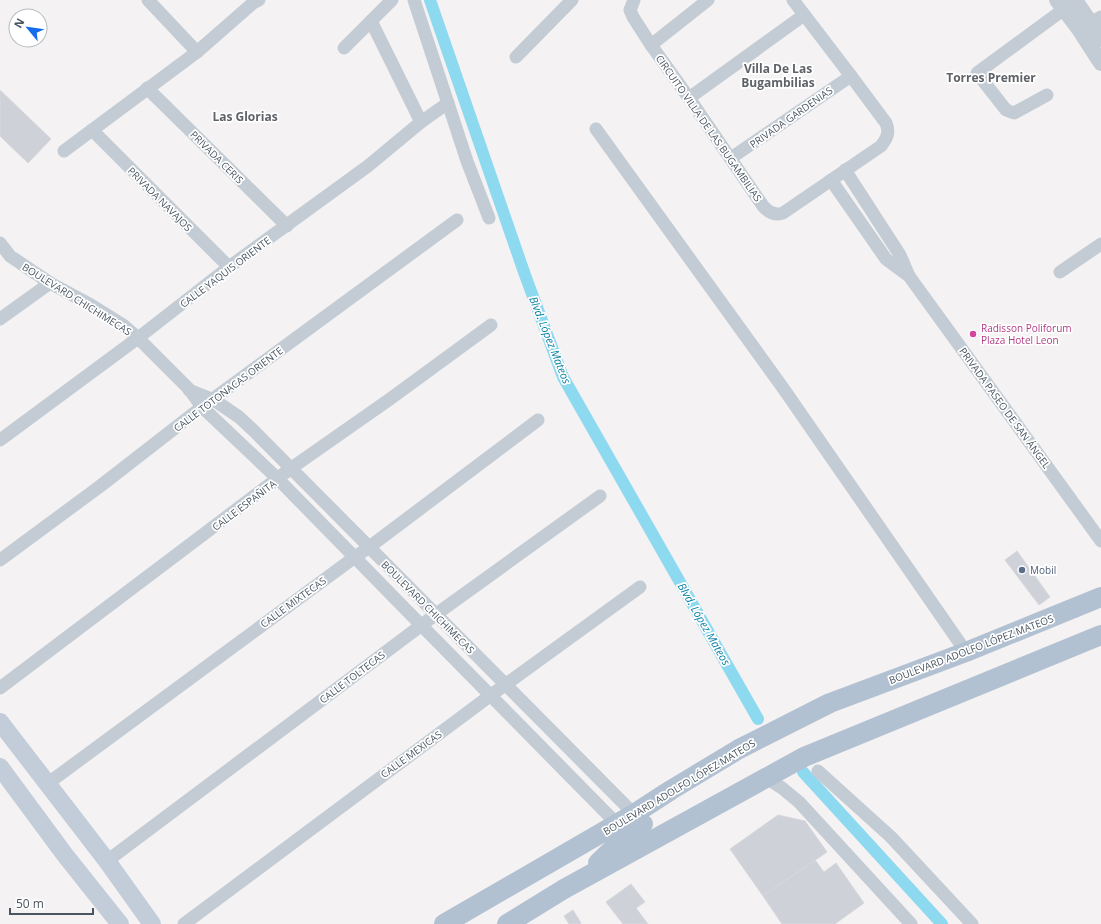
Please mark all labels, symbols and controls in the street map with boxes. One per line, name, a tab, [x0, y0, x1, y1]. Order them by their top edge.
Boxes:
north arrow	[8, 8, 48, 48]
text: N	[10, 15, 28, 30]
street label: CIRCUITO VILLA DE LAS BUGAMBILIAS	[653, 52, 765, 204]
district label: Villa De Las Bugambilias	[741, 60, 815, 91]
district label: Torres Premier	[946, 69, 1036, 86]
street label: PRIVADA GARDENIAS	[747, 83, 835, 151]
district label: Las Glorias	[212, 108, 278, 125]
street label: PRIVADA CERIS	[187, 127, 247, 187]
street label: PRIVADA NAVAJOS	[125, 164, 195, 234]
street label: CALLE YAQUIS ORIENTE	[177, 233, 273, 311]
street label: BOULEVARD CHICHIMECAS	[20, 260, 134, 338]
water label: Blvd. López Mateos	[526, 294, 575, 386]
place label: Radisson Poliforum Plaza Hotel Leon	[981, 321, 1072, 347]
marker: Radisson Poliforum Plaza Hotel Leon	[968, 329, 978, 339]
street label: CALLE TOTONACAS ORIENTE	[171, 343, 285, 435]
street label: PRIVADA PASEO DE SAN ÁNGEL	[956, 345, 1054, 471]
street label: CALLE ESPAÑITA	[209, 476, 279, 534]
street label: BOULEVARD CHICHIMECAS	[378, 557, 478, 657]
place label: Mobil	[1030, 563, 1056, 577]
marker: Mobil	[1017, 565, 1027, 575]
street label: CALLE MIXTECAS	[257, 573, 329, 631]
water label: Blvd. López Mateos	[675, 580, 734, 668]
street label: BOULEVARD ADOLFO LÓPEZ MATEOS	[887, 611, 1055, 687]
street label: CALLE TOLTECAS	[316, 648, 388, 706]
street label: CALLE MEXICAS	[378, 727, 444, 781]
street label: BOULEVARD ADOLFO LÓPEZ MATEOS	[600, 736, 758, 838]
scale bar	[10, 890, 93, 916]
text: 50 m	[16, 895, 44, 912]

